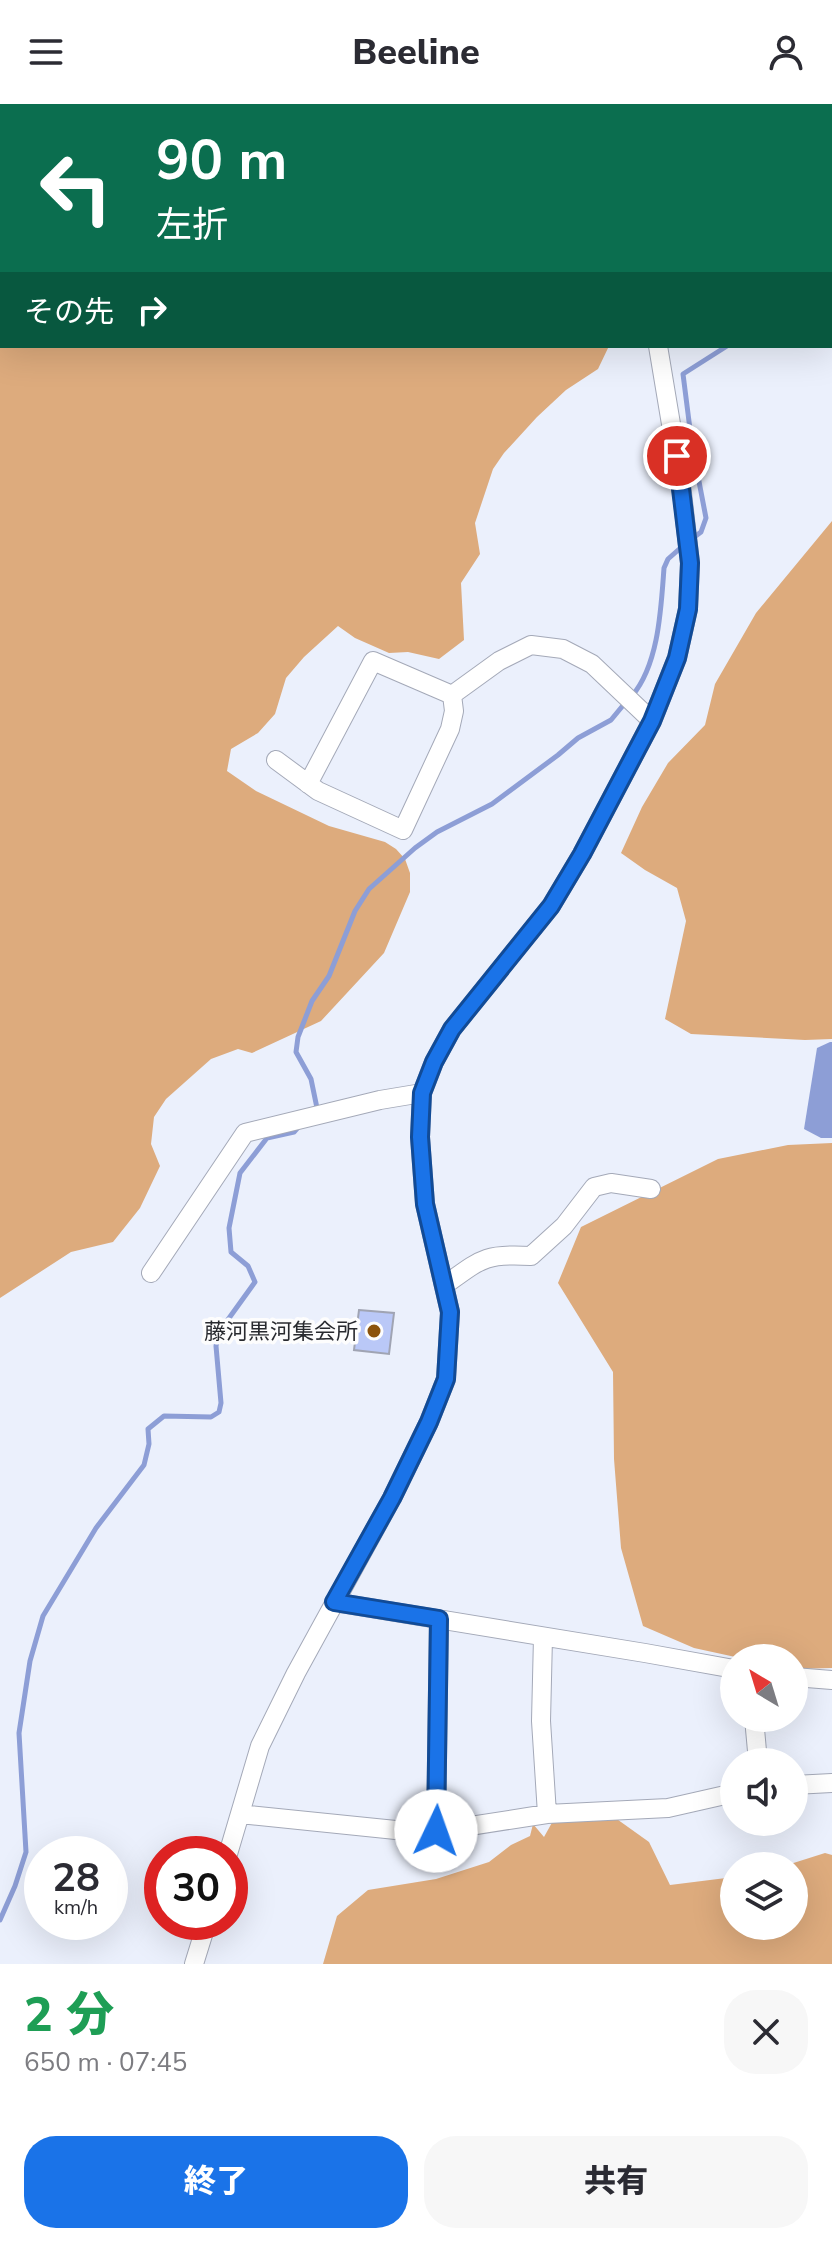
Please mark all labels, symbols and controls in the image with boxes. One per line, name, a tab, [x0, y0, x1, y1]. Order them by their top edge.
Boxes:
text: Beeline	[352, 28, 480, 77]
icon: menu	[24, 30, 68, 74]
icon: person	[764, 30, 808, 74]
text: 90 m	[156, 122, 287, 199]
icon: left	[24, 136, 128, 240]
text: 左折	[156, 201, 228, 250]
icon: right	[130, 288, 174, 332]
text: その先	[24, 292, 114, 333]
pin	[643, 422, 711, 490]
icon: arrive	[655, 434, 699, 478]
place label: 藤河黒河集会所	[204, 1317, 358, 1347]
marker: 藤河黒河集会所	[365, 1322, 383, 1340]
north arrow	[720, 1644, 808, 1732]
map controls	[720, 1644, 808, 1940]
button: sound	[720, 1748, 808, 1836]
position arrow	[394, 1789, 478, 1873]
speed limit sign: 30	[144, 1836, 248, 1940]
text: 28	[52, 1851, 100, 1905]
button: layers	[720, 1852, 808, 1940]
text: km/h	[54, 1894, 98, 1921]
text: 2 分	[24, 1982, 114, 2048]
button: close	[724, 1990, 808, 2074]
text: 650 m · 07:45	[24, 2045, 187, 2080]
button: 終了	[24, 2136, 408, 2228]
button: 共有	[424, 2136, 808, 2228]

